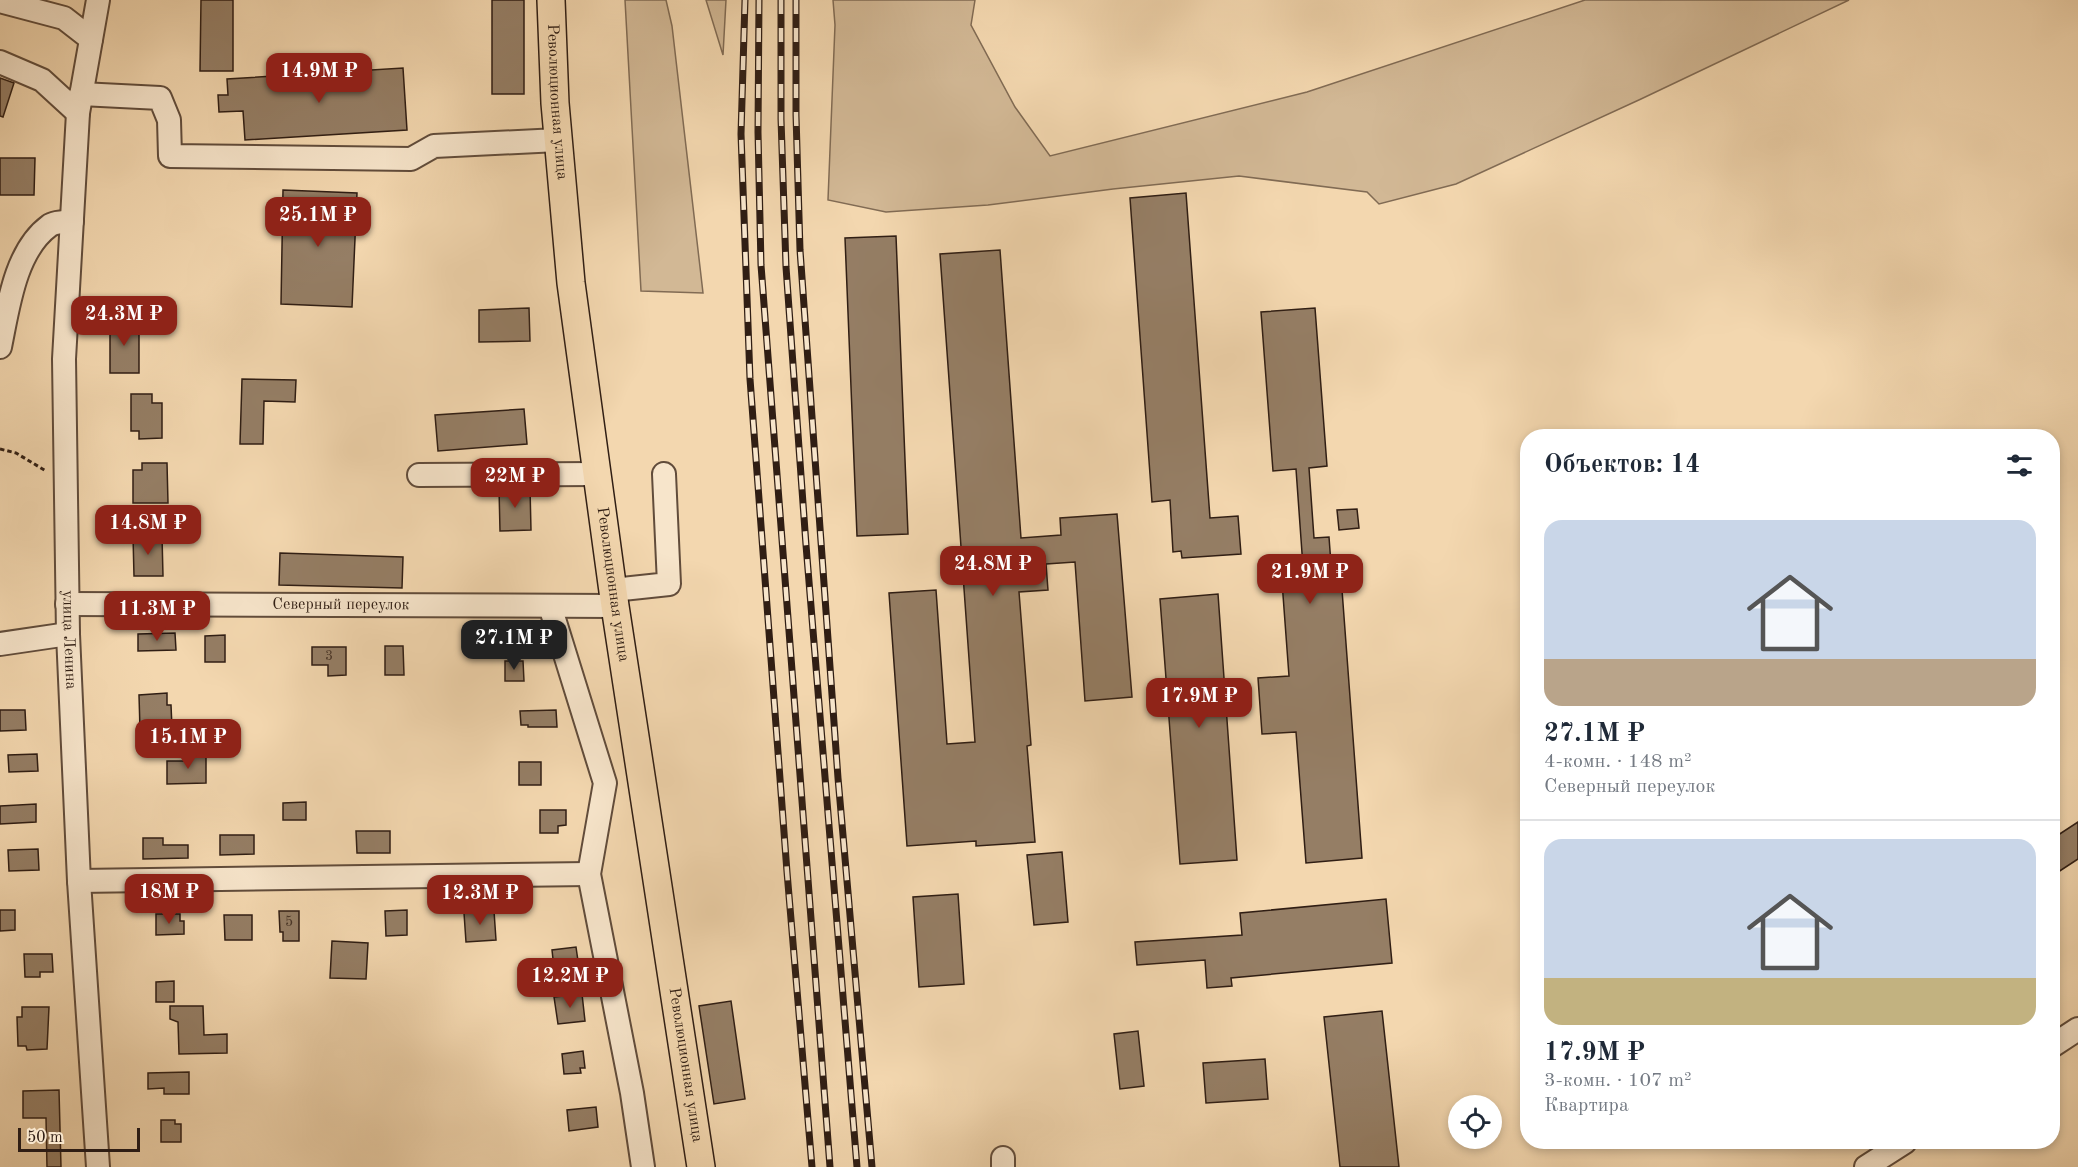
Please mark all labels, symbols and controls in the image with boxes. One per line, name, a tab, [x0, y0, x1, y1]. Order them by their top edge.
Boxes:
street label: Революционная улица	[544, 24, 570, 181]
pin: 14.9M ₽	[264, 53, 374, 104]
text: 14.9M ₽	[280, 62, 358, 82]
pin: 25.1M ₽	[263, 197, 373, 248]
text: 25.1M ₽	[279, 206, 357, 226]
pin: 24.3M ₽	[69, 296, 179, 347]
text: 24.3M ₽	[85, 305, 163, 325]
icon: filters	[2003, 449, 2036, 482]
text: Объектов: 14	[1544, 452, 1700, 478]
pin: 22M ₽	[473, 458, 557, 509]
text: 22M ₽	[485, 467, 545, 487]
pin: 14.8M ₽	[93, 505, 203, 556]
street label: Революционная улица	[594, 506, 631, 663]
text: 14.8M ₽	[109, 514, 187, 534]
pin: 24.8M ₽	[938, 546, 1048, 597]
pin: 21.9M ₽	[1255, 554, 1365, 605]
text: 24.8M ₽	[954, 555, 1032, 575]
icon: home	[1736, 559, 1844, 667]
text: 21.9M ₽	[1271, 563, 1349, 583]
street label: улица Ленина	[59, 590, 78, 690]
pin: 11.3M ₽	[102, 591, 212, 642]
street label: Северный переулок	[272, 597, 410, 613]
text: 11.3M ₽	[118, 600, 196, 620]
pin: 27.1M ₽	[459, 620, 569, 671]
text: 27.1M ₽	[475, 629, 553, 649]
house number: 3	[325, 649, 333, 663]
pin: 17.9M ₽	[1144, 678, 1254, 729]
text: 17.9M ₽	[1160, 687, 1238, 707]
pin: 15.1M ₽	[133, 719, 243, 770]
text: 27.1M ₽	[1544, 721, 1645, 747]
text: 15.1M ₽	[149, 728, 227, 748]
text: 4-комн. · 148 m²	[1544, 752, 1692, 772]
text: Северный переулок	[1544, 777, 1716, 797]
pin: 18M ₽	[127, 874, 211, 925]
pin: 12.3M ₽	[425, 875, 535, 926]
icon: home	[1736, 878, 1844, 986]
text: 18M ₽	[139, 883, 199, 903]
text: 12.3M ₽	[441, 884, 519, 904]
house number: 5	[285, 915, 293, 929]
pin: 12.2M ₽	[515, 958, 625, 1009]
text: 12.2M ₽	[531, 967, 609, 987]
street label: Революционная улица	[666, 986, 705, 1143]
text: 17.9M ₽	[1544, 1040, 1645, 1066]
text: 3-комн. · 107 m²	[1544, 1071, 1692, 1091]
map controls	[1448, 1095, 1502, 1149]
button: locate	[1448, 1095, 1502, 1149]
text: Квартира	[1544, 1096, 1629, 1116]
scale bar	[18, 1125, 140, 1152]
text: 50 m	[27, 1130, 63, 1146]

